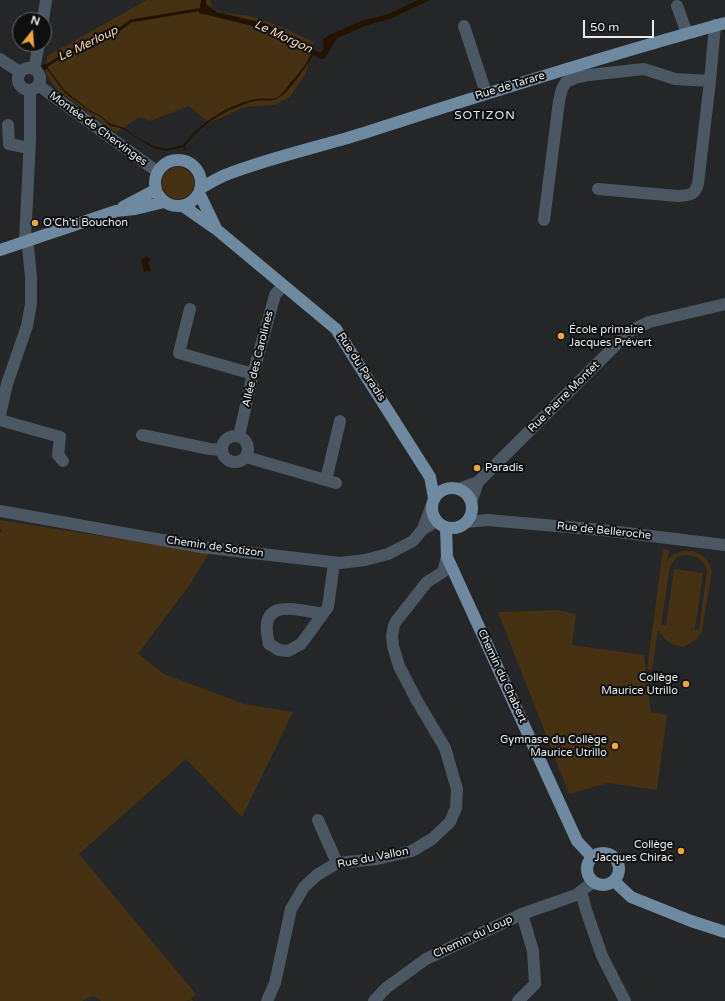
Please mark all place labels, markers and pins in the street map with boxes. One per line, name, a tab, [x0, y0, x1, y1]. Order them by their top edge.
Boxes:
place label: O’Ch’ti Bouchon	[43, 216, 128, 230]
marker: O’Ch’ti Bouchon	[30, 218, 40, 228]
place label: École primaire Jacques Prévert	[569, 323, 652, 349]
marker: École primaire Jacques Prévert	[556, 331, 566, 341]
place label: Paradis	[485, 461, 524, 475]
marker: Paradis	[472, 463, 482, 473]
place label: Collège Maurice Utrillo	[601, 671, 678, 697]
marker: Collège Maurice Utrillo	[681, 679, 691, 689]
place label: Gymnase du Collège Maurice Utrillo	[500, 733, 607, 759]
marker: Gymnase du Collège Maurice Utrillo	[610, 741, 620, 751]
place label: Collège Jacques Chirac	[595, 838, 673, 864]
marker: Collège Jacques Chirac	[676, 846, 686, 856]

